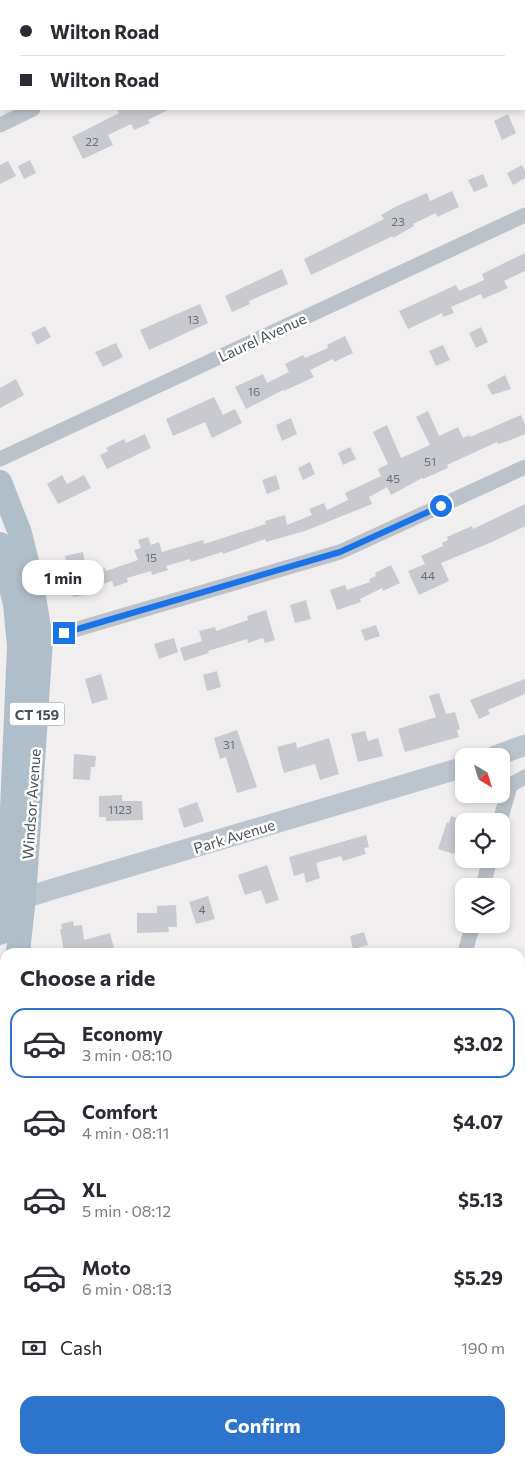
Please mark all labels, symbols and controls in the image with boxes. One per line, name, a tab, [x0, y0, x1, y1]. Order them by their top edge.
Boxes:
text: Wilton Road	[50, 20, 159, 43]
text: Wilton Road	[50, 68, 159, 91]
house number: 22	[85, 134, 99, 148]
house number: 23	[391, 214, 405, 228]
street label: Laurel Avenue	[215, 309, 309, 365]
house number: 13	[187, 312, 199, 326]
house number: 16	[248, 384, 260, 398]
house number: 51	[424, 454, 436, 468]
house number: 45	[386, 471, 400, 485]
route start	[430, 495, 452, 517]
house number: 15	[145, 550, 157, 564]
callout: 1 min	[23, 560, 105, 596]
text: 1 min	[44, 568, 82, 587]
house number: 44	[421, 568, 435, 582]
route end	[53, 622, 75, 644]
road number: CT 159	[10, 702, 64, 726]
house number: 31	[223, 737, 235, 751]
street label: Windsor Avenue	[18, 748, 44, 860]
north arrow	[455, 748, 510, 802]
map controls	[455, 748, 510, 933]
house number: 1123	[108, 802, 132, 816]
button: locate	[455, 813, 510, 868]
street label: Park Avenue	[191, 815, 277, 857]
button: layers	[455, 878, 510, 933]
house number: 4	[198, 902, 206, 916]
text: Choose a ride	[20, 964, 155, 991]
icon: car	[22, 1021, 67, 1066]
text: Economy	[82, 1022, 163, 1045]
text: $3.02	[453, 1032, 503, 1055]
text: 3 min · 08:10	[82, 1045, 173, 1064]
icon: car	[22, 1099, 67, 1144]
text: Comfort	[82, 1100, 158, 1123]
text: $4.07	[453, 1110, 503, 1133]
text: 4 min · 08:11	[82, 1123, 169, 1142]
icon: car	[22, 1177, 67, 1222]
text: XL	[82, 1178, 107, 1201]
text: $5.13	[458, 1188, 503, 1211]
text: 5 min · 08:12	[82, 1201, 171, 1220]
icon: car	[22, 1255, 67, 1300]
text: Moto	[82, 1256, 131, 1279]
text: $5.29	[454, 1266, 503, 1289]
text: 6 min · 08:13	[82, 1279, 172, 1298]
icon: cash	[20, 1334, 48, 1362]
text: Cash	[60, 1336, 102, 1359]
text: 190 m	[461, 1338, 505, 1357]
button: Confirm	[20, 1396, 505, 1454]

